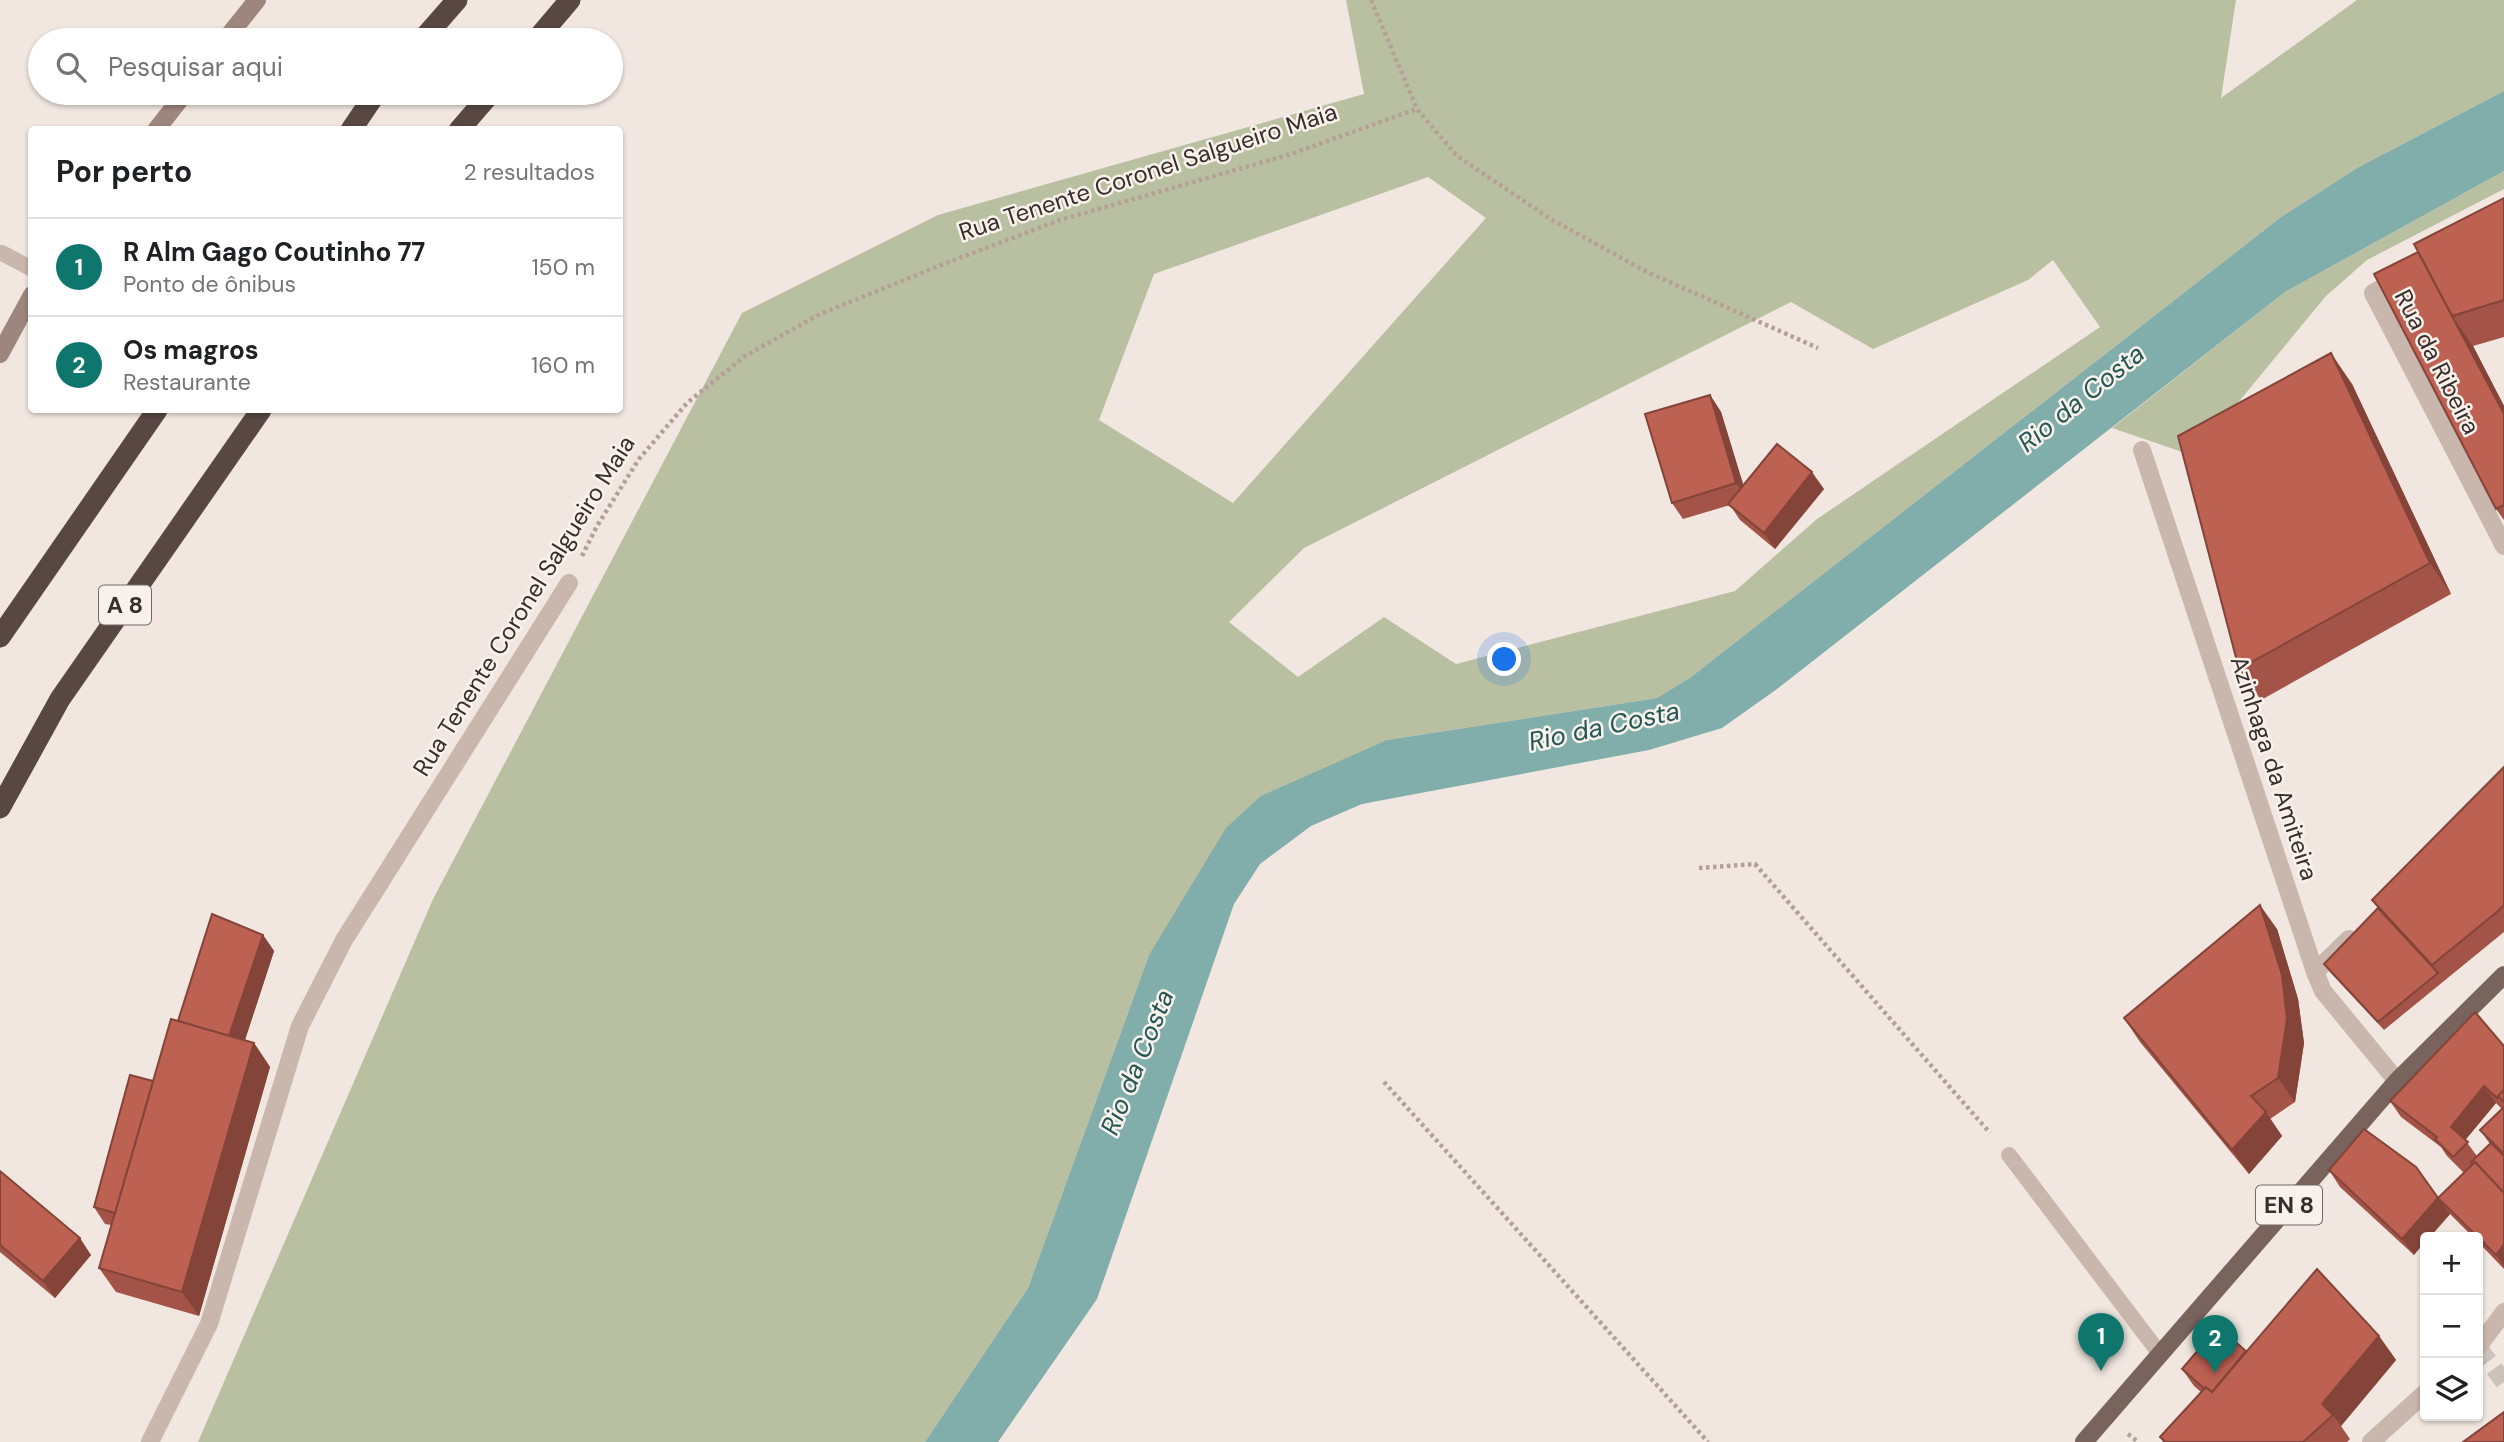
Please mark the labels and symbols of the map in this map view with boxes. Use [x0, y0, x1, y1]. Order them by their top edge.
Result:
street label: Rua Tenente Coronel Salgueiro Maia [955, 96, 1341, 247]
street label: Rua da Ribeira [2388, 284, 2487, 439]
water label: Rio da Costa [2011, 336, 2151, 460]
street label: Rua Tenente Coronel Salgueiro Maia [406, 430, 642, 782]
road number: A 8 [99, 586, 151, 624]
your location [1487, 642, 1521, 676]
street label: Azinhaga da Amiteira [2224, 652, 2325, 884]
water label: Rio da Costa [1525, 693, 1683, 759]
water label: Rio da Costa [1092, 984, 1182, 1140]
road number: EN 8 [2256, 1186, 2322, 1224]
pin: 1 [2078, 1313, 2124, 1371]
pin: 2 [2192, 1315, 2238, 1373]

